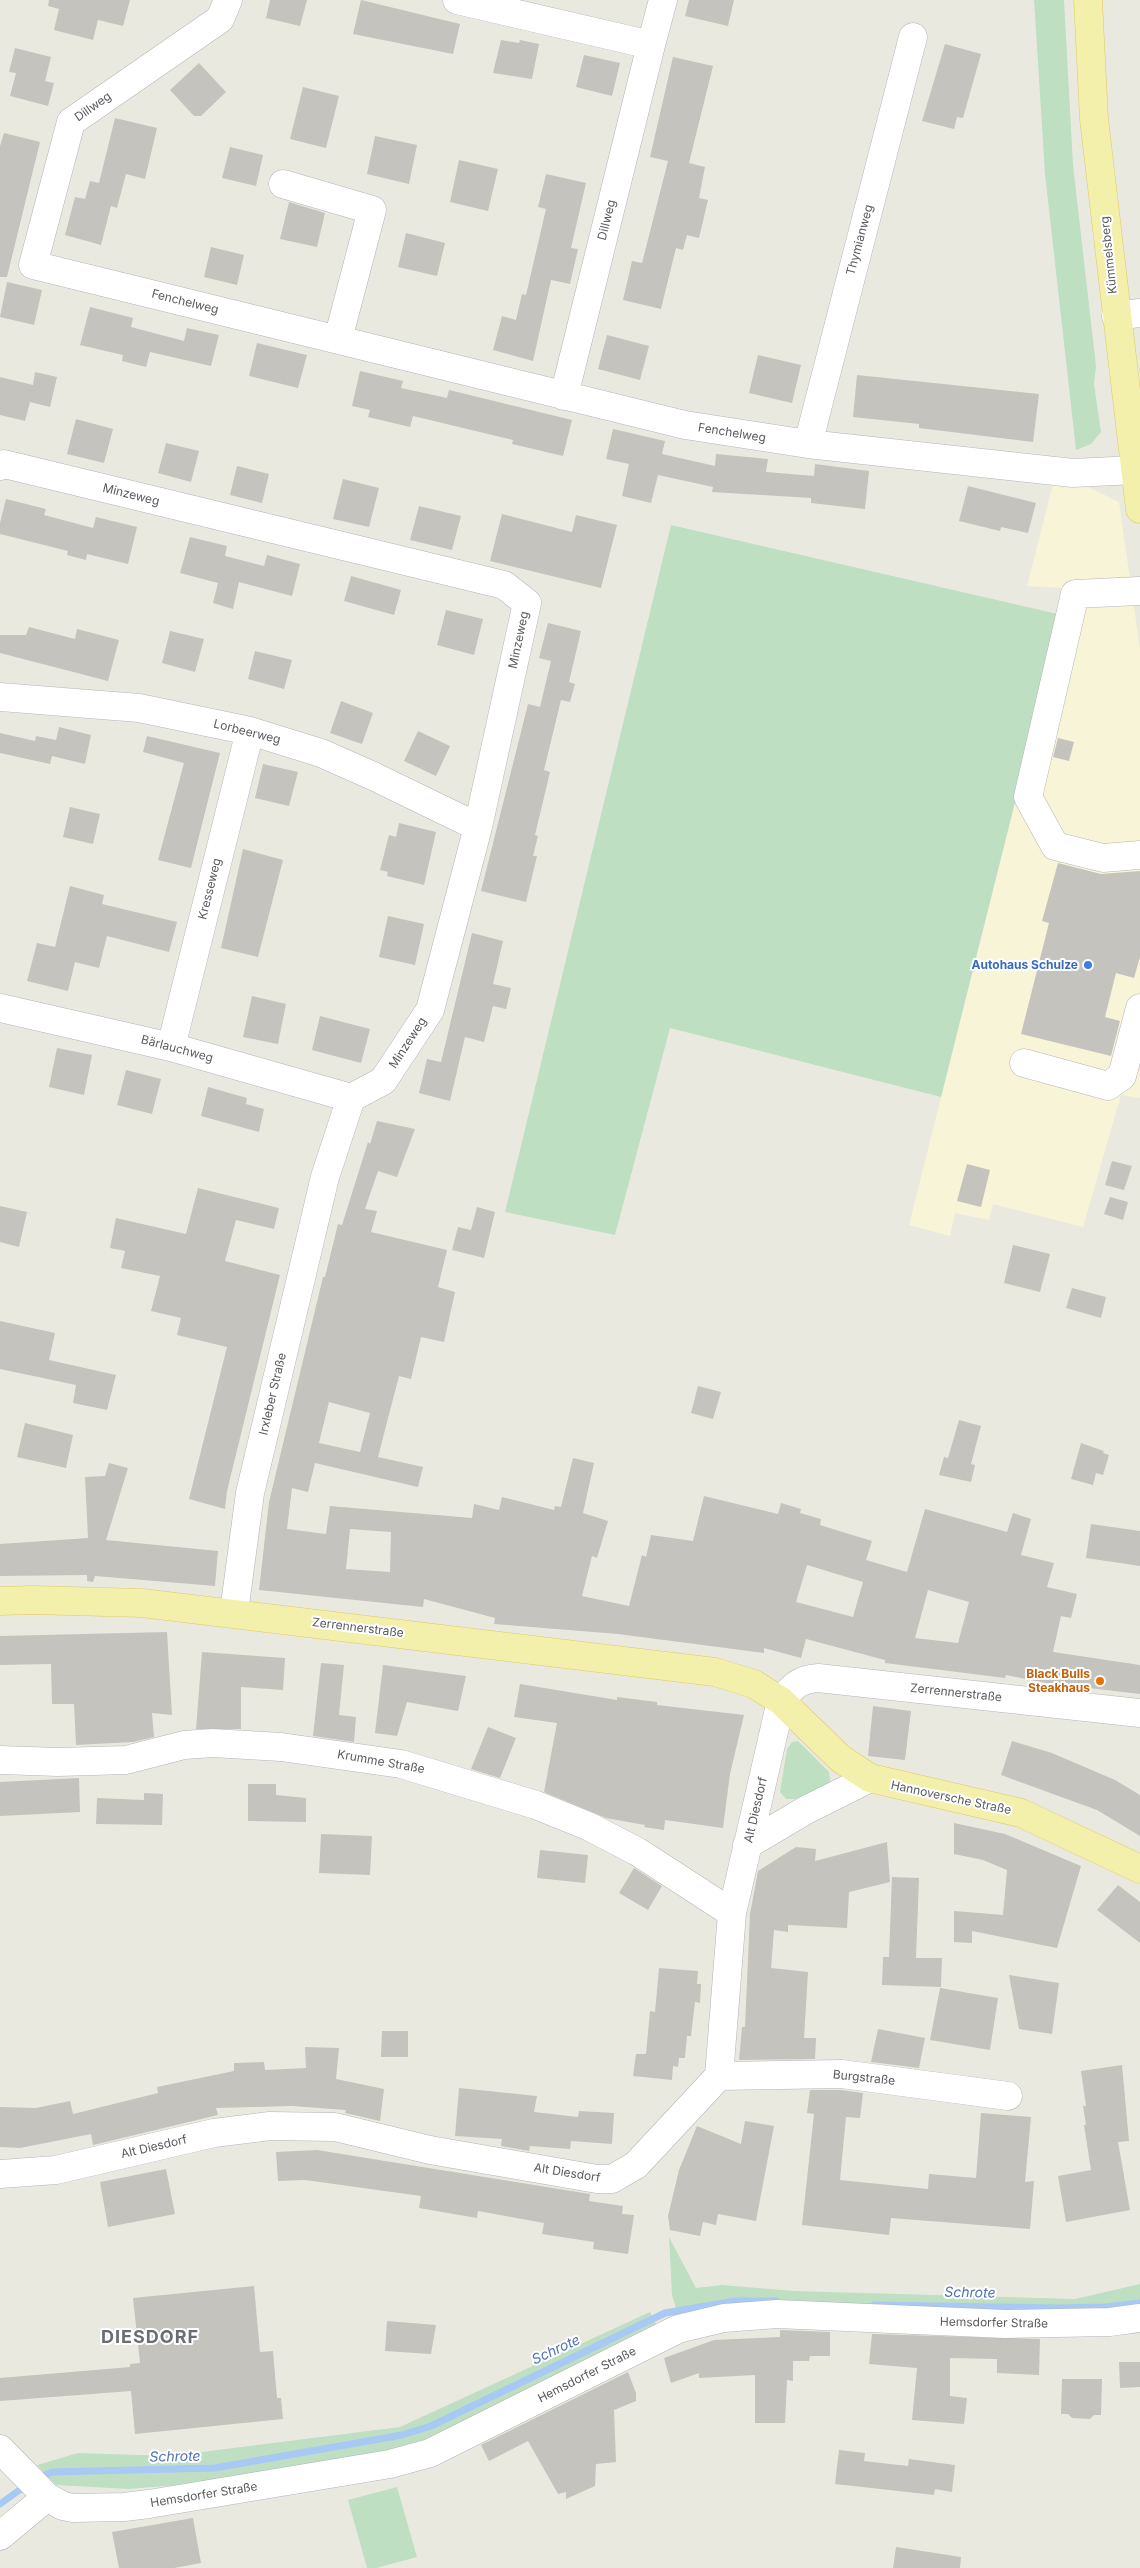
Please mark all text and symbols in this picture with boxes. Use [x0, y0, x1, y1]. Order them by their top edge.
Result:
street label: Dillweg [72, 89, 114, 125]
street label: Dillweg [595, 198, 619, 242]
street label: Thymianweg [844, 203, 876, 277]
street label: Kümmelsberg [1098, 215, 1120, 295]
street label: Fenchelweg [150, 287, 220, 317]
street label: Fenchelweg [697, 421, 767, 445]
street label: Minzeweg [101, 481, 161, 509]
street label: Minzeweg [506, 610, 532, 670]
street label: Lorbeerweg [212, 717, 282, 747]
street label: Kresseweg [195, 857, 225, 921]
place label: Autohaus Schulze [972, 958, 1078, 972]
marker: Autohaus Schulze [1082, 959, 1094, 971]
street label: Minzeweg [386, 1015, 430, 1071]
street label: Bärlauchweg [139, 1032, 215, 1066]
street label: Irxleber Straße [257, 1352, 289, 1436]
street label: Zerrennerstraße [311, 1615, 405, 1641]
place label: Black Bulls Steakhaus [1026, 1667, 1090, 1695]
marker: Black Bulls Steakhaus [1094, 1675, 1106, 1687]
street label: Zerrennerstraße [909, 1681, 1003, 1705]
street label: Krumme Straße [336, 1747, 426, 1777]
street label: Alt Diesdorf [741, 1776, 771, 1844]
street label: Hannoversche Straße [889, 1778, 1013, 1818]
street label: Burgstraße [832, 2068, 896, 2088]
street label: Alt Diesdorf [120, 2132, 188, 2162]
street label: Alt Diesdorf [533, 2161, 601, 2185]
water label: Schrote [944, 2284, 996, 2302]
street label: Hemsdorfer Straße [940, 2315, 1048, 2331]
district label: DIESDORF [100, 2327, 200, 2349]
water label: Schrote [529, 2332, 583, 2368]
street label: Hemsdorfer Straße [536, 2344, 638, 2406]
water label: Schrote [149, 2448, 201, 2466]
street label: Hemsdorfer Straße [149, 2479, 259, 2511]

